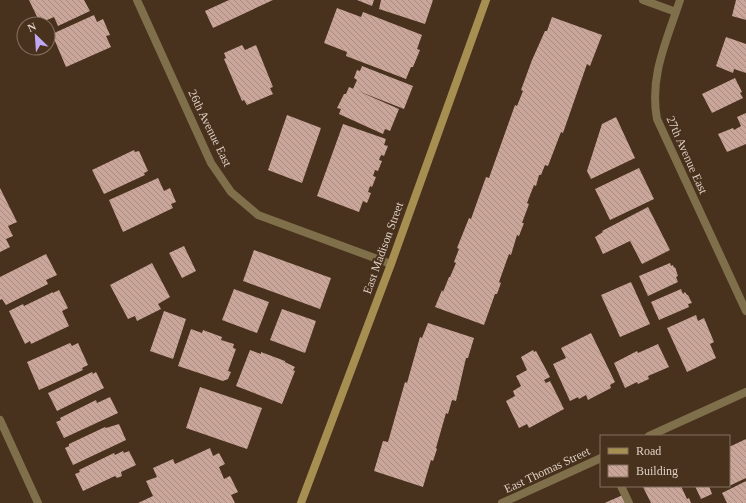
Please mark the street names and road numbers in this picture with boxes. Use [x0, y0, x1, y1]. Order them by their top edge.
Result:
street label: 26th Avenue East [185, 87, 235, 169]
street label: 27th Avenue East [664, 114, 711, 197]
street label: East Madison Street [360, 200, 406, 296]
street label: East Thomas Street [502, 444, 593, 496]

